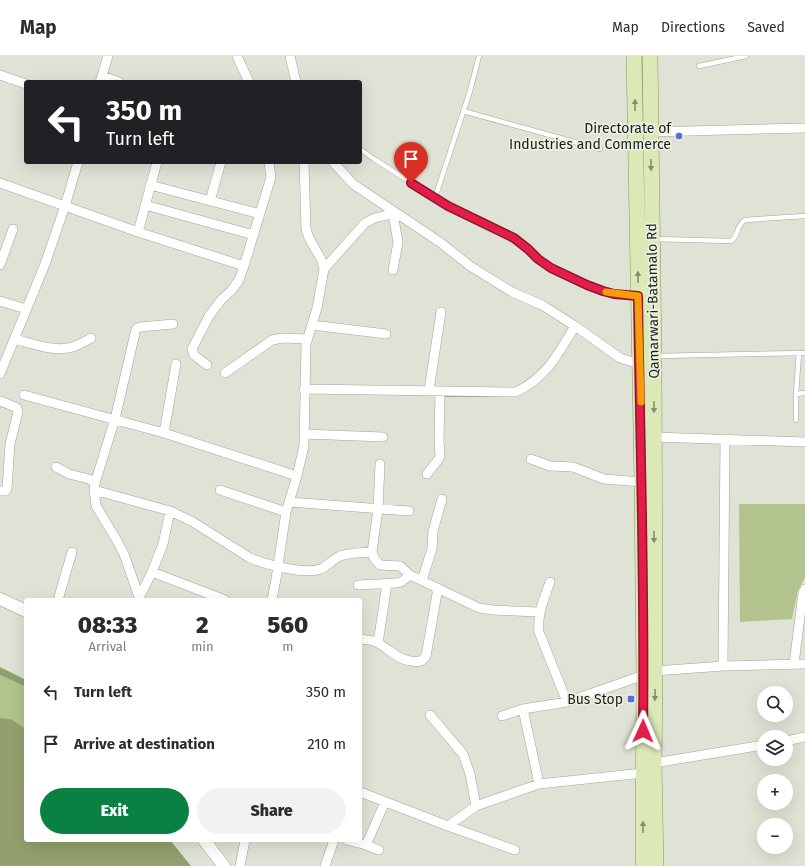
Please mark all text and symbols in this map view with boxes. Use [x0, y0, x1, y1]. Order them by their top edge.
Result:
text: Map [20, 16, 57, 39]
text: Map [612, 19, 639, 36]
text: Directions [661, 19, 725, 36]
text: Saved [747, 19, 785, 36]
text: 350 m [106, 94, 182, 127]
icon: left [40, 96, 92, 148]
one-way arrow [632, 98, 638, 111]
place label: Directorate of Industries and Commerce [509, 120, 672, 153]
text: Turn left [106, 128, 175, 150]
marker: Directorate of Industries and Commerce [674, 131, 684, 141]
pin [394, 142, 428, 183]
icon: arrive [400, 148, 422, 170]
one-way arrow [648, 159, 654, 172]
street label: Qamarwari-Batamalo Rd [643, 223, 663, 379]
one-way arrow [635, 270, 641, 283]
one-way arrow [651, 401, 657, 414]
one-way arrow [651, 531, 658, 543]
text: 08:33 [78, 611, 138, 639]
text: 2 [196, 611, 209, 639]
text: 560 [267, 611, 308, 639]
text: Arrival [89, 639, 127, 654]
text: min [191, 639, 214, 654]
text: m [282, 639, 293, 654]
icon: left [40, 681, 62, 703]
text: Turn left [74, 683, 132, 701]
text: 350 m [306, 683, 346, 701]
map controls [757, 686, 793, 854]
button: search [757, 686, 793, 722]
one-way arrow [652, 689, 658, 702]
place label: Bus Stop [567, 691, 623, 708]
marker: Bus Stop [626, 694, 636, 704]
position arrow [622, 710, 664, 752]
button: layers [757, 730, 793, 766]
icon: arrive [40, 733, 62, 755]
text: Arrive at destination [74, 735, 215, 753]
text: 210 m [307, 735, 346, 753]
button: + [757, 774, 793, 810]
button: Exit [40, 788, 189, 834]
button: Share [197, 788, 346, 834]
button: − [757, 818, 793, 854]
one-way arrow [640, 820, 646, 833]

